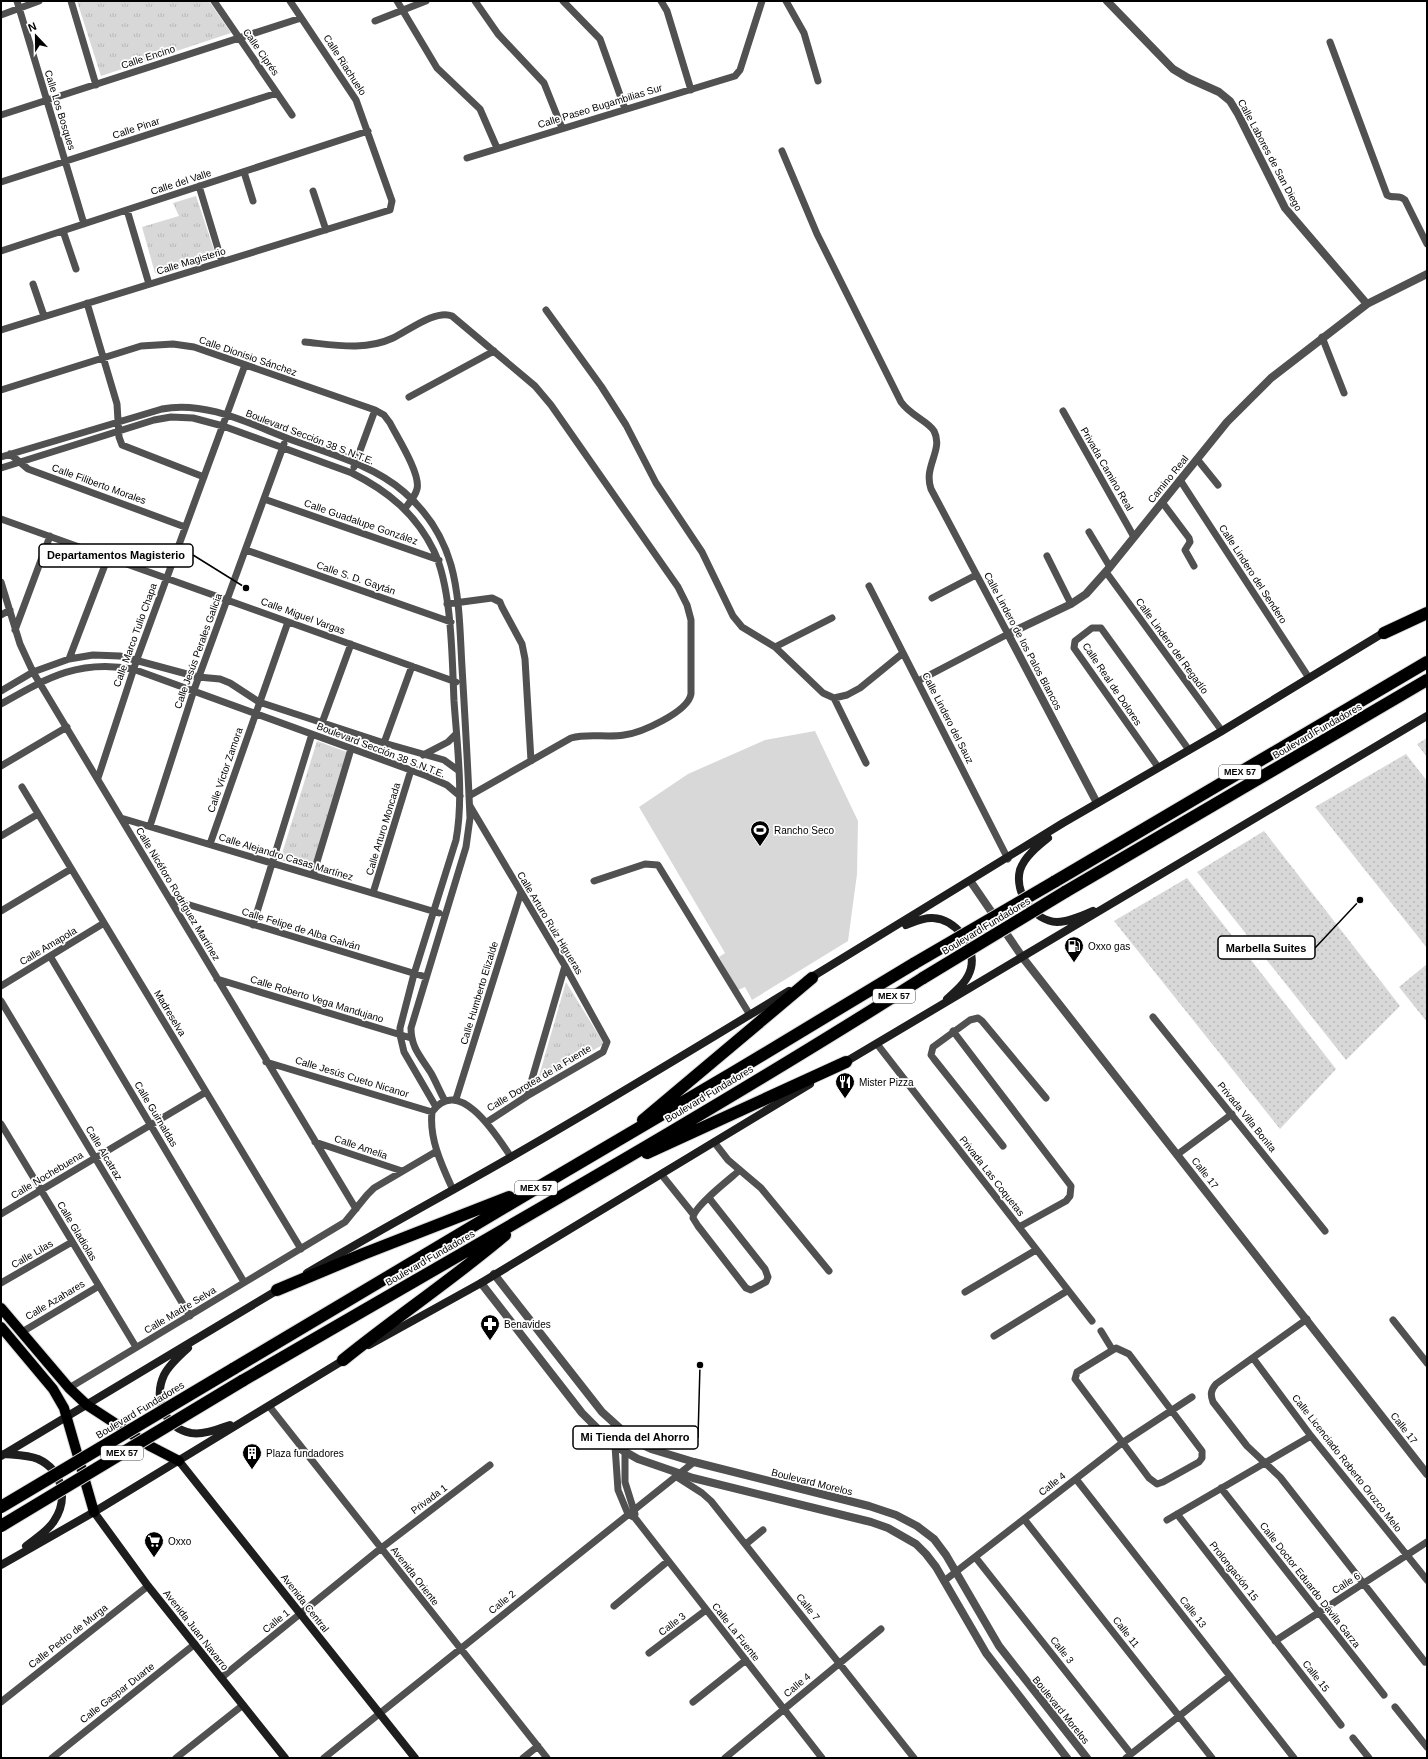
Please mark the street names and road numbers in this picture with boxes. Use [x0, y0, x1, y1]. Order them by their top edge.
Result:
street label: Calle Ciprés [241, 27, 281, 77]
street label: Calle Riachuelo [321, 33, 369, 98]
street label: Calle Encino [120, 43, 177, 71]
street label: Calle Los Bosques [43, 69, 77, 151]
street label: Calle Paseo Bugambilias Sur [536, 82, 664, 130]
street label: Calle Labores de San Diego [1236, 97, 1304, 213]
street label: Calle Pinar [111, 115, 162, 141]
street label: Calle del Valle [149, 167, 213, 197]
street label: Calle Magisterio [155, 245, 227, 277]
street label: Calle Dionisio Sánchez [198, 334, 298, 378]
street label: Boulevard Sección 38 S.N.T.E. [244, 407, 376, 467]
street label: Privada Camino Real [1079, 425, 1135, 513]
street label: Camino Real [1146, 453, 1190, 505]
street label: Calle Filiberto Morales [50, 462, 148, 506]
street label: Calle Guadalupe González [303, 497, 419, 547]
street label: Calle Lindero del Sendero [1217, 523, 1289, 626]
street label: Calle S. D. Gaytán [315, 559, 397, 597]
street label: Calle Lindero de los Palos Blancos [982, 570, 1064, 712]
street label: Calle Marco Tulio Chapa [111, 581, 159, 688]
street label: Calle Jesús Perales Galicia [172, 592, 224, 710]
street label: Calle Miguel Vargas [259, 596, 347, 636]
street label: Calle Lindero del Regadío [1134, 596, 1211, 696]
street label: Calle Real de Dolores [1080, 641, 1144, 727]
street label: Calle Lindero del Sauz [920, 671, 976, 765]
street label: Boulevard Fundadores [1270, 701, 1364, 761]
street label: Boulevard Sección 38 S.N.T.E. [315, 720, 447, 780]
street label: Calle Víctor Zamora [205, 726, 245, 814]
road number: MEX 57 [1219, 765, 1261, 779]
street label: Calle Arturo Moncada [364, 781, 402, 877]
street label: Calle Nicéforo Rodríguez Martínez [134, 825, 222, 963]
street label: Calle Alejandro Casas Martínez [217, 831, 355, 883]
street label: Calle Arturo Ruiz Higueras [515, 870, 585, 976]
street label: Boulevard Fundadores [940, 895, 1032, 957]
street label: Calle Felipe de Alba Galván [240, 906, 362, 952]
street label: Calle Amapola [18, 924, 79, 967]
street label: Calle Humberto Elizalde [458, 940, 500, 1046]
street label: Calle Roberto Vega Mandujano [249, 973, 385, 1025]
street label: Madreselva [152, 988, 188, 1038]
road number: MEX 57 [873, 989, 915, 1003]
street label: Calle Dorotea de la Fuente [485, 1042, 593, 1113]
street label: Calle Jesús Cueto Nicanor [294, 1054, 411, 1100]
street label: Boulevard Fundadores [663, 1063, 755, 1125]
street label: Calle Guirnaldas [132, 1079, 180, 1149]
street label: Privada Villa Bonita [1215, 1080, 1279, 1154]
street label: Calle Alcatraz [84, 1124, 124, 1182]
street label: Calle Amelia [333, 1133, 389, 1161]
street label: Privada Las Coquetas [957, 1134, 1027, 1218]
street label: Calle Nochebuena [9, 1149, 85, 1201]
street label: Calle 17 [1189, 1155, 1221, 1191]
road number: MEX 57 [515, 1181, 557, 1195]
street label: Calle Gladiolas [55, 1199, 99, 1263]
street label: Boulevard Fundadores [383, 1228, 477, 1288]
street label: Calle Lilas [9, 1238, 55, 1270]
street label: Calle Azahares [23, 1278, 87, 1322]
street label: Calle Madre Selva [142, 1284, 218, 1336]
street label: Boulevard Fundadores [94, 1379, 186, 1441]
street label: Calle Licenciado Roberto Orozco Melo [1290, 1392, 1404, 1534]
street label: Calle 17 [1388, 1410, 1420, 1446]
road number: MEX 57 [101, 1446, 143, 1460]
street label: Boulevard Morelos [770, 1467, 854, 1497]
street label: Calle 4 [1036, 1470, 1068, 1498]
street label: Privada 1 [409, 1482, 450, 1516]
street label: Calle Doctor Eduardo Dávila Garza [1258, 1520, 1363, 1650]
street label: Prolongación 15 [1207, 1539, 1261, 1603]
street label: Avenida Oriente [389, 1544, 442, 1608]
street label: Calle 6 [1330, 1570, 1362, 1596]
street label: Avenida Central [279, 1572, 331, 1634]
street label: Avenida Juan Navarro [161, 1588, 231, 1673]
street label: Calle 2 [486, 1588, 518, 1616]
street label: Calle 7 [794, 1591, 822, 1623]
street label: Calle 13 [1177, 1594, 1209, 1630]
street label: Calle Pedro de Murga [26, 1601, 110, 1670]
street label: Calle La Fuente [710, 1601, 762, 1664]
street label: Calle 1 [260, 1607, 292, 1635]
street label: Calle 3 [656, 1610, 688, 1638]
street label: Calle 11 [1111, 1614, 1142, 1650]
street label: Calle 3 [1048, 1634, 1076, 1666]
street label: Calle 15 [1300, 1658, 1332, 1694]
street label: Calle Gaspar Duarte [78, 1660, 157, 1725]
street label: Calle 4 [782, 1671, 813, 1699]
street label: Boulevard Morelos [1030, 1674, 1092, 1746]

